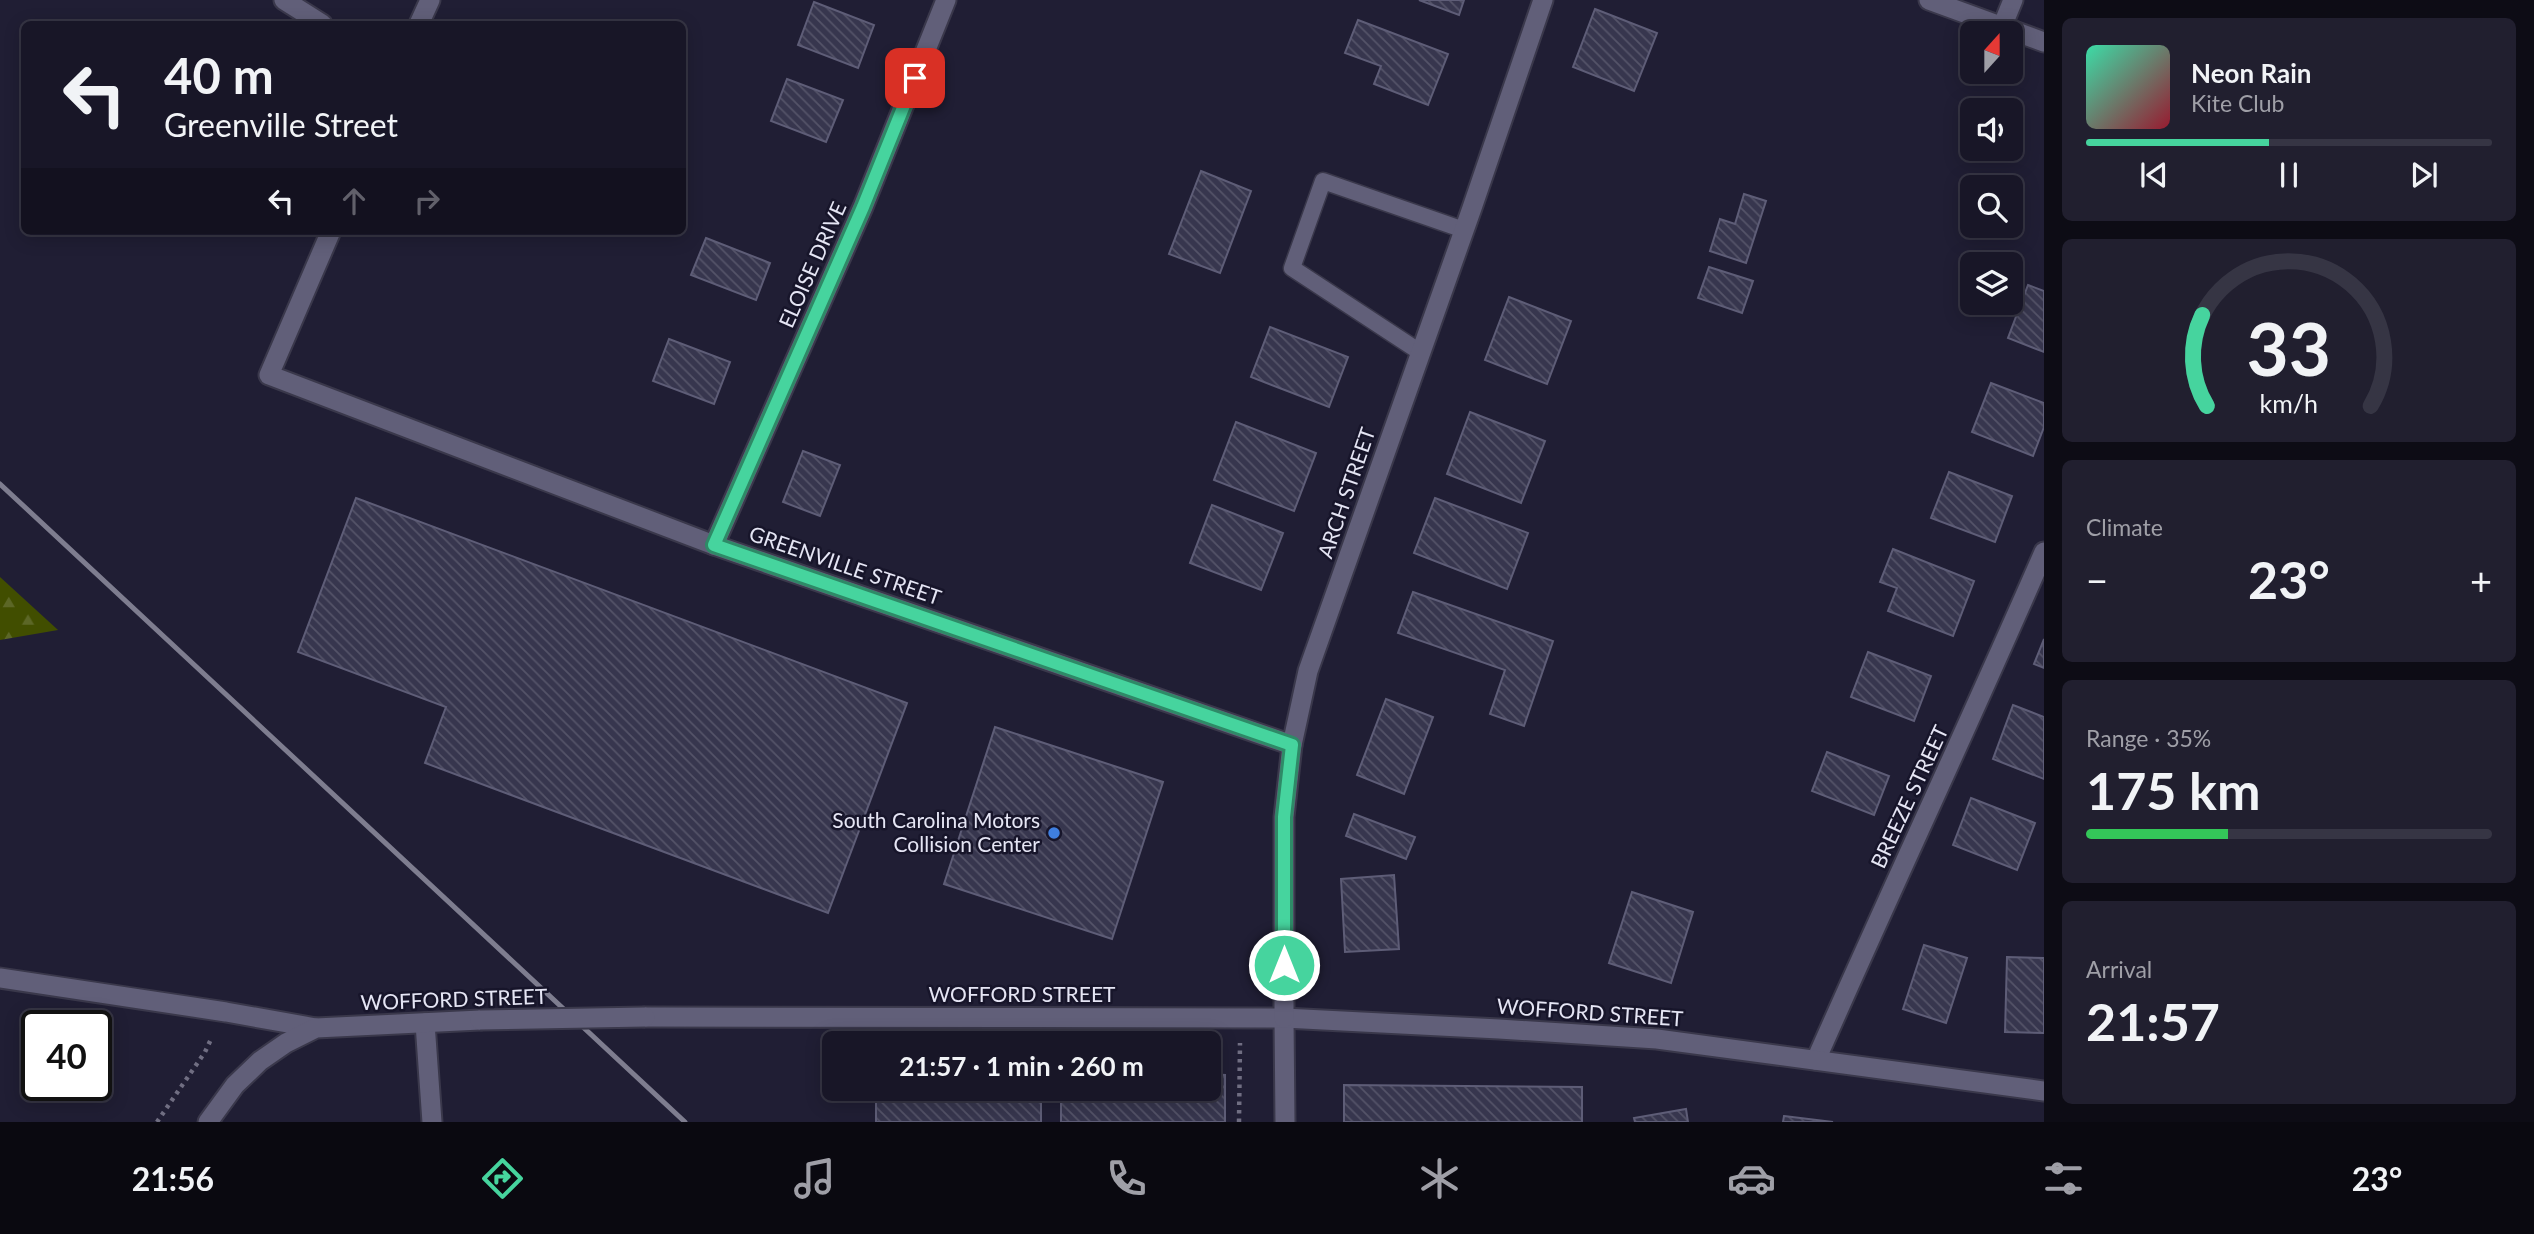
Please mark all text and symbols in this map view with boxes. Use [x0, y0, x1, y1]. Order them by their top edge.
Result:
north arrow [1960, 21, 2023, 84]
map controls [1960, 21, 2023, 315]
text: 40 m [164, 46, 274, 104]
pin [885, 48, 945, 108]
icon: left [49, 49, 140, 140]
text: Neon Rain [2191, 57, 2311, 89]
icon: arrive [896, 59, 934, 97]
text: Kite Club [2191, 89, 2284, 117]
button: sound [1960, 98, 2023, 161]
text: Greenville Street [164, 105, 398, 144]
icon: previous [2135, 156, 2173, 194]
icon: pause [2270, 156, 2308, 194]
icon: next [2405, 156, 2443, 194]
button: search [1960, 175, 2023, 238]
icon: left [262, 182, 300, 220]
icon: ahead [335, 182, 373, 220]
icon: right [408, 182, 446, 220]
street label: ELOISE DRIVE [773, 198, 851, 331]
button: layers [1960, 252, 2023, 315]
text: 33 [2247, 305, 2331, 393]
text: km/h [2260, 388, 2318, 418]
street label: ARCH STREET [1312, 423, 1380, 561]
text: Climate [2086, 513, 2163, 541]
street label: GREENVILLE STREET [746, 520, 945, 609]
text: 23° [2248, 548, 2330, 610]
text: − [2086, 557, 2108, 603]
text: + [2470, 557, 2492, 603]
street label: BREEZE STREET [1865, 720, 1953, 872]
text: Range · 35% [2086, 724, 2211, 752]
text: 175 km [2086, 759, 2260, 821]
place label: South Carolina Motors Collision Center [832, 807, 1040, 856]
marker: South Carolina Motors Collision Center [1046, 825, 1062, 841]
position arrow [1247, 928, 1321, 1002]
text: Arrival [2086, 955, 2152, 983]
street label: WOFFORD STREET [929, 981, 1116, 1006]
street label: WOFFORD STREET [360, 983, 548, 1014]
text: 21:57 [2086, 990, 2220, 1052]
street label: WOFFORD STREET [1496, 993, 1685, 1031]
speed limit sign: 40 [21, 1010, 112, 1101]
text: 21:57 · 1 min · 260 m [899, 1050, 1144, 1082]
icon: directions [478, 1154, 527, 1203]
icon: music [790, 1154, 839, 1203]
icon: phone [1102, 1154, 1151, 1203]
icon: climate [1415, 1154, 1464, 1203]
icon: car [1727, 1154, 1776, 1203]
icon: filters [2039, 1154, 2088, 1203]
text: 21:56 [132, 1159, 214, 1198]
text: 23° [2352, 1159, 2402, 1198]

